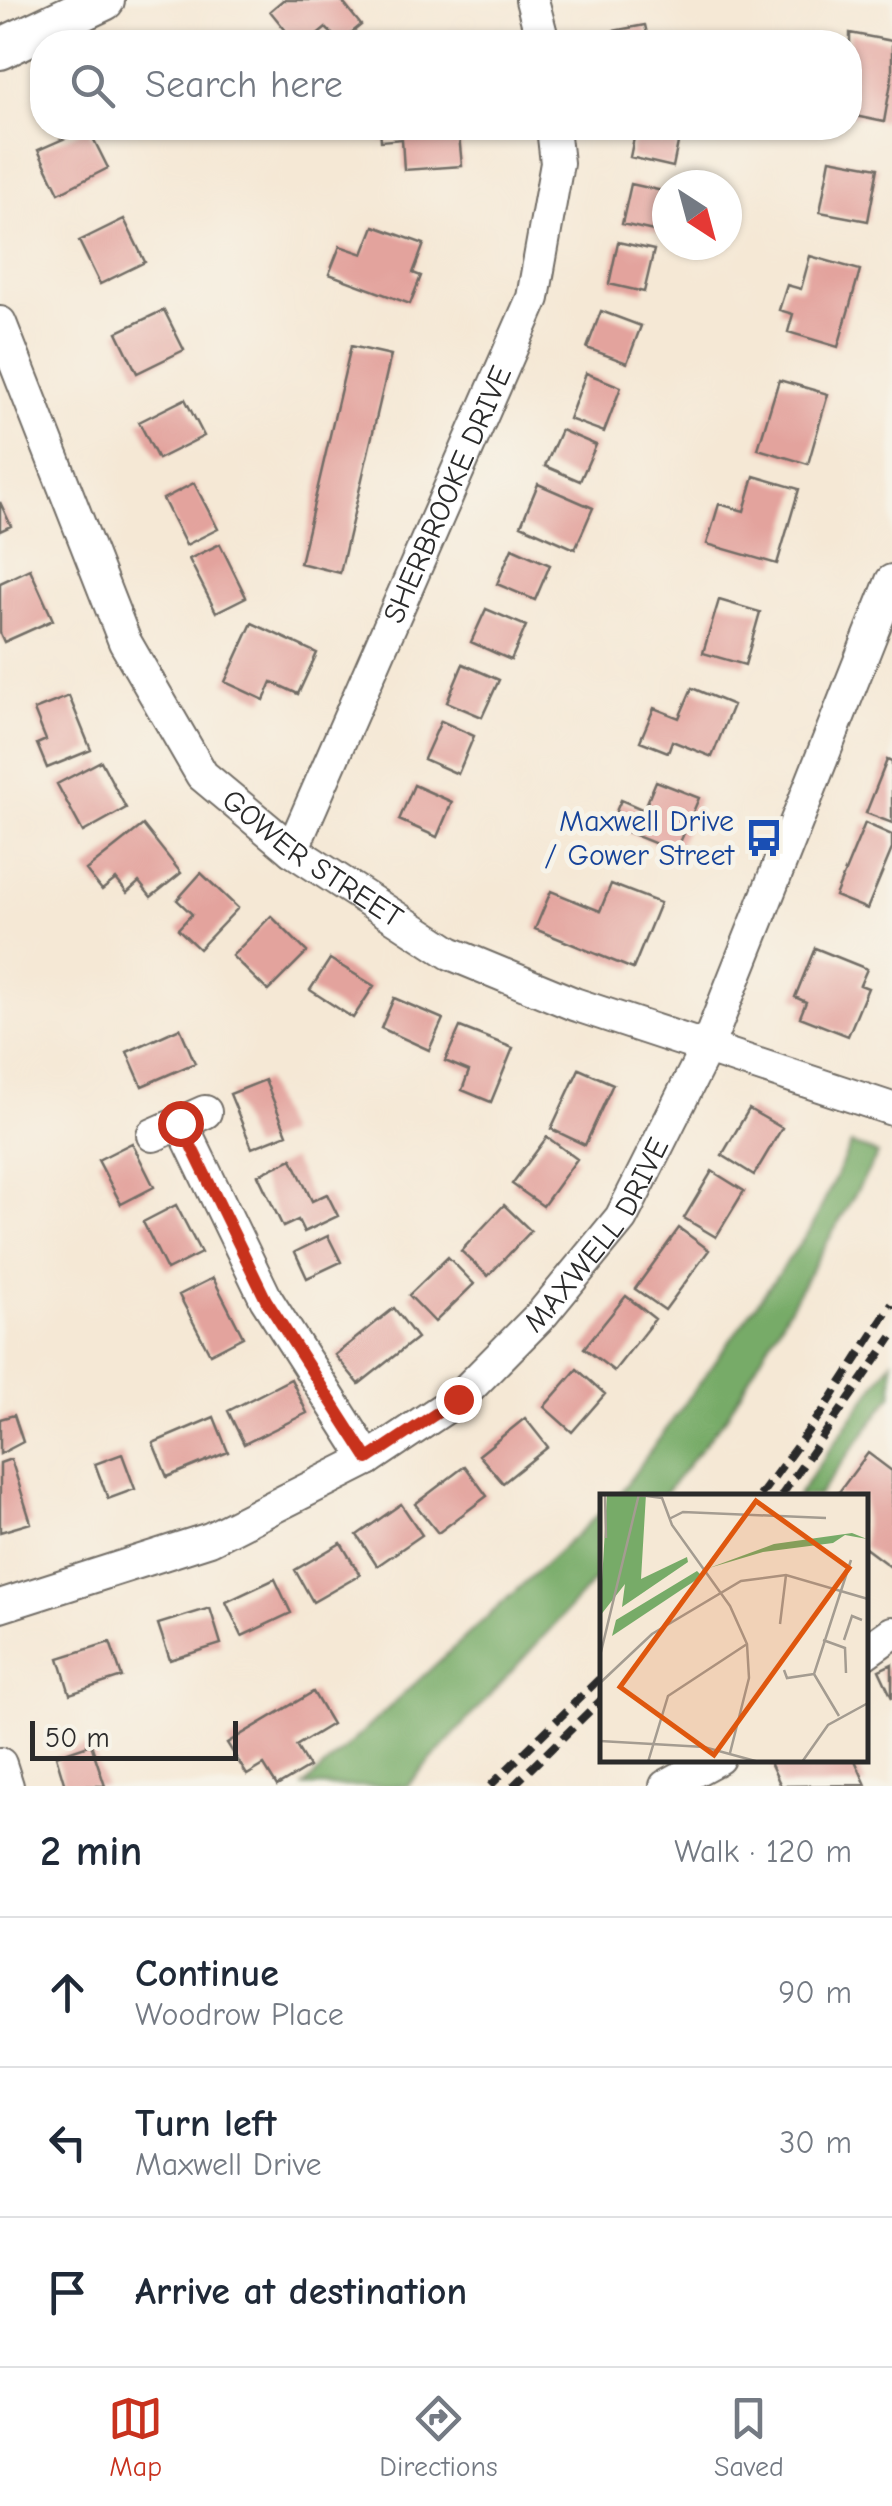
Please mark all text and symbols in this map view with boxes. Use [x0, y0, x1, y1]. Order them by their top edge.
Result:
search box [30, 30, 862, 140]
icon: search [65, 58, 120, 113]
text: Search here [145, 63, 343, 107]
north arrow [652, 170, 742, 260]
street label: SHERBROOKE DRIVE [376, 360, 519, 628]
street label: GOWER STREET [215, 782, 410, 935]
place label: Maxwell Drive / Gower Street [544, 804, 735, 873]
bus stop icon: Maxwell Drive / Gower Street [743, 817, 785, 859]
route start [158, 1101, 204, 1147]
street label: MAXWELL DRIVE [517, 1132, 676, 1339]
route end [436, 1377, 482, 1423]
inset map [600, 1494, 867, 1761]
scale bar [30, 1716, 238, 1760]
text: 50 m [45, 1722, 110, 1754]
text: 2 min [40, 1827, 142, 1876]
text: Walk · 120 m [674, 1833, 852, 1870]
text: Continue [135, 1952, 279, 1996]
icon: ahead [40, 1965, 95, 2020]
text: 90 m [778, 1974, 852, 2011]
text: Woodrow Place [135, 1996, 344, 2033]
text: Turn left [135, 2102, 276, 2146]
icon: left [40, 2115, 95, 2170]
text: 30 m [779, 2124, 852, 2161]
text: Maxwell Drive [135, 2146, 322, 2183]
icon: arrive [40, 2265, 95, 2320]
text: Arrive at destination [135, 2270, 467, 2314]
tab: Map [108, 2391, 163, 2483]
tab: Directions [379, 2391, 498, 2483]
tab: Saved [714, 2391, 784, 2483]

